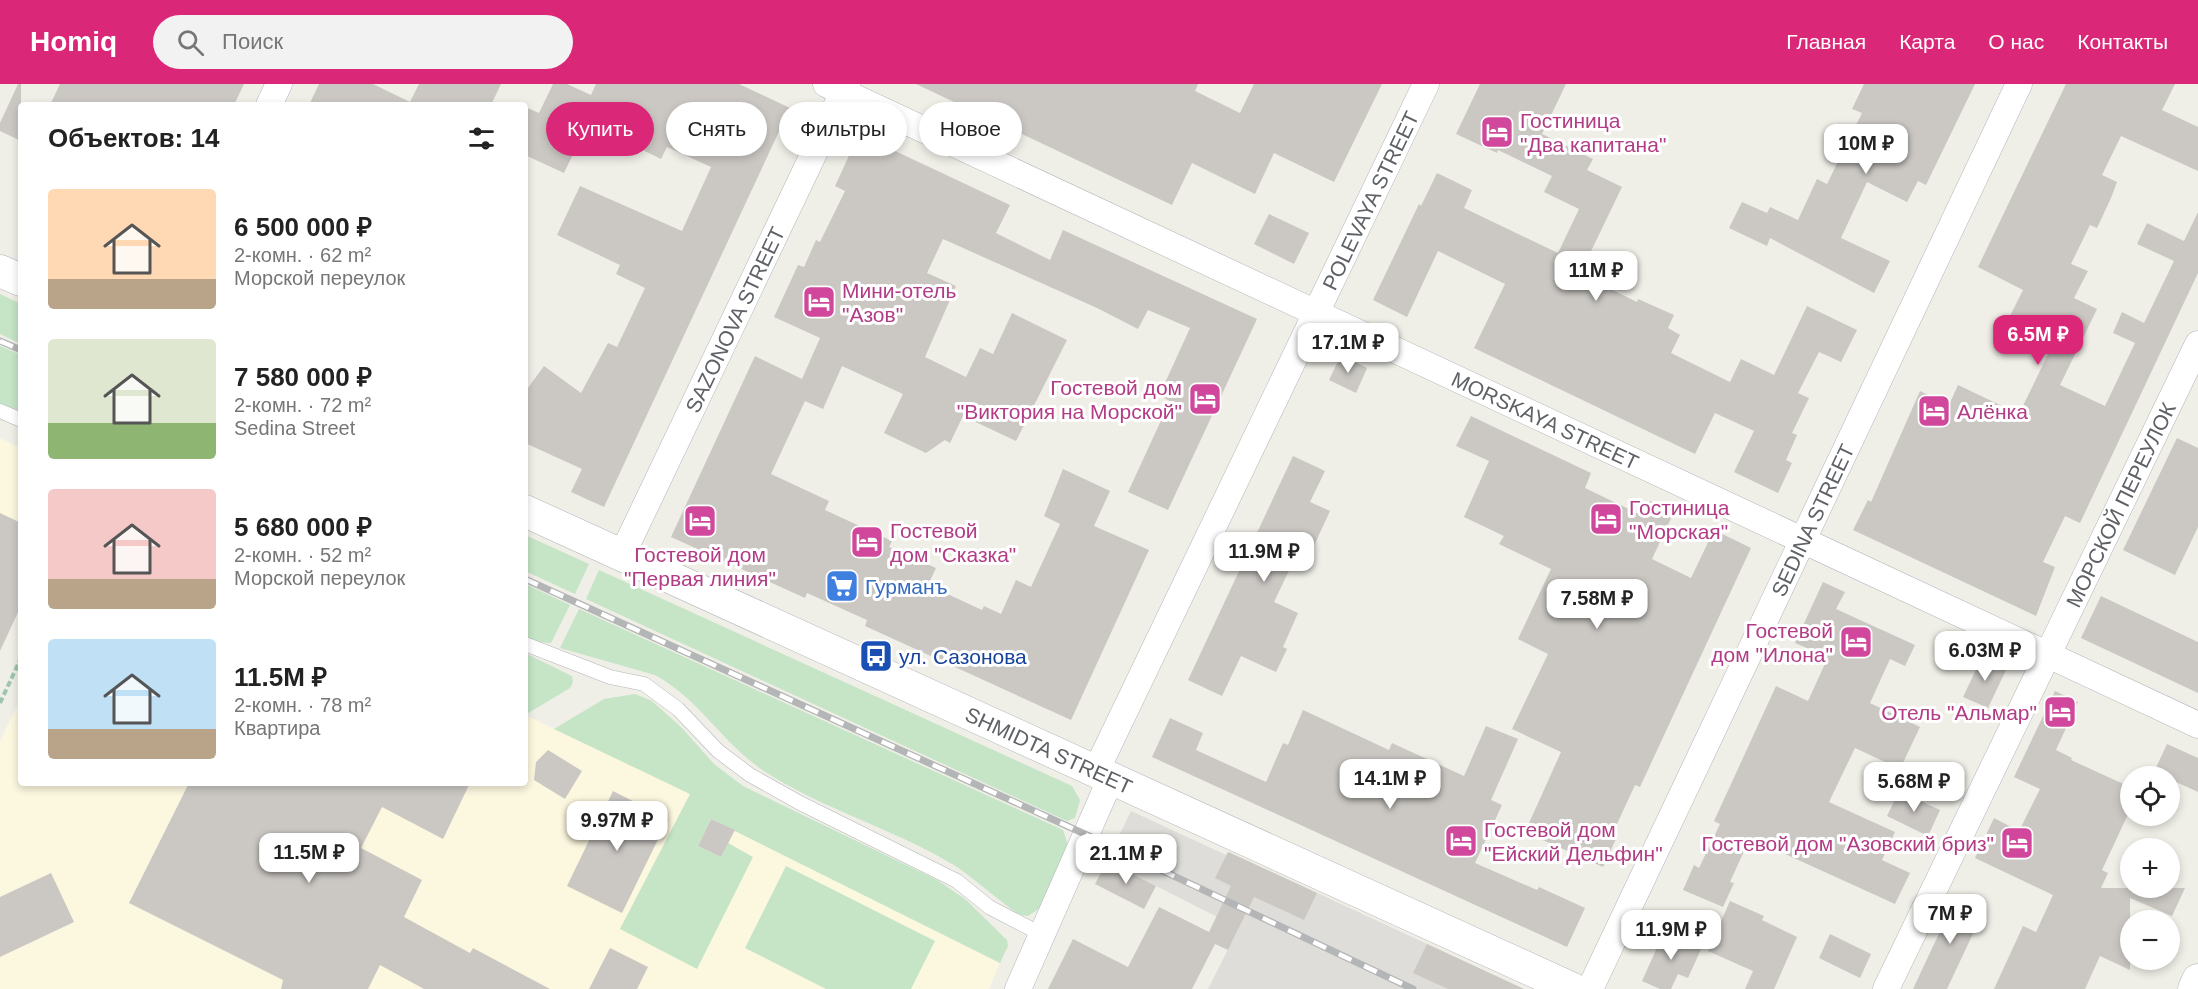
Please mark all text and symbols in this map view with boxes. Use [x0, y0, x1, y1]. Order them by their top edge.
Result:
search box [153, 15, 573, 69]
text: Homiq [30, 26, 117, 57]
icon: search [174, 26, 207, 59]
text: Поиск [222, 29, 283, 54]
text: Главная [1786, 30, 1866, 53]
text: Карта [1899, 30, 1955, 53]
text: О нас [1988, 30, 2044, 53]
text: Контакты [2077, 30, 2168, 53]
chip: Купить [546, 102, 654, 156]
chip: Снять [666, 102, 767, 156]
chip: Фильтры [779, 102, 907, 156]
chip: Новое [919, 102, 1022, 156]
street label: POLEVAYA STREET [1317, 107, 1423, 293]
place label: Гостиница "Два капитана" [1520, 109, 1666, 156]
hotel icon: Гостиница "Два капитана" [1479, 114, 1515, 150]
icon: filters [465, 122, 498, 155]
text: Объектов: 14 [48, 123, 219, 153]
pin: 10M ₽ [1824, 124, 1908, 175]
text: 10M ₽ [1838, 132, 1894, 154]
text: 6 500 000 ₽ [234, 212, 372, 242]
icon: home [96, 213, 168, 285]
street label: SAZONOVA STREET [680, 223, 789, 416]
text: 2-комн. · 62 m² [234, 244, 371, 266]
pin: 11M ₽ [1554, 251, 1638, 302]
text: 11M ₽ [1569, 259, 1624, 281]
text: Морской переулок [234, 267, 405, 289]
place label: Мини-отель "Азов" [842, 279, 956, 326]
hotel icon: Мини-отель "Азов" [801, 284, 837, 320]
pin: 6.5M ₽ [1989, 315, 2087, 366]
pin: 17.1M ₽ [1293, 323, 1403, 374]
text: 6.5M ₽ [2007, 323, 2069, 345]
text: 17.1M ₽ [1312, 331, 1384, 353]
text: 7 580 000 ₽ [234, 362, 372, 392]
icon: home [96, 363, 168, 435]
street label: MORSKAYA STREET [1448, 367, 1643, 474]
place label: Гостевой дом "Виктория на Морской" [957, 376, 1182, 423]
hotel icon: Гостевой дом "Виктория на Морской" [1187, 381, 1223, 417]
hotel icon: Алёнка [1916, 393, 1952, 429]
text: 2-комн. · 72 m² [234, 394, 371, 416]
street label: МОРСКОЙ ПЕРЕУЛОК [2061, 398, 2180, 611]
place label: Алёнка [1957, 400, 2028, 423]
text: Sedina Street [234, 417, 355, 439]
street label: SEDINA STREET [1766, 440, 1858, 600]
place label: Гостиница "Морская" [1629, 496, 1730, 543]
hotel icon: Гостиница "Морская" [1588, 501, 1624, 537]
hotel icon: Гостевой дом "Первая линия" [682, 503, 718, 539]
text: 5 680 000 ₽ [234, 512, 372, 542]
icon: home [96, 513, 168, 585]
place label: Гостевой дом "Сказка" [890, 519, 1016, 566]
hotel icon: Гостевой дом "Сказка" [849, 524, 885, 560]
pin: 11.9M ₽ [1209, 532, 1319, 583]
text: 11.9M ₽ [1228, 540, 1300, 562]
place label: Гостевой дом "Первая линия" [624, 543, 776, 590]
text: 2-комн. · 52 m² [234, 544, 371, 566]
text: Морской переулок [234, 567, 405, 589]
supermarket icon: Гурманъ [824, 568, 860, 604]
place label: Гурманъ [865, 575, 948, 598]
pin: 7.58M ₽ [1542, 579, 1652, 630]
text: 7.58M ₽ [1561, 587, 1633, 609]
place label: Гостевой дом "Илона" [1711, 619, 1833, 666]
hotel icon: Гостевой дом "Илона" [1838, 624, 1874, 660]
pin: 6.03M ₽ [1930, 631, 2040, 682]
bus stop icon: ул. Сазонова [858, 638, 894, 674]
text: 6.03M ₽ [1949, 639, 2021, 661]
place label: ул. Сазонова [899, 645, 1027, 668]
text: 11.5M ₽ [234, 662, 327, 692]
icon: home [96, 663, 168, 735]
text: 2-комн. · 78 m² [234, 694, 371, 716]
hotel icon: Отель "Альмар" [2042, 694, 2078, 730]
place label: Отель "Альмар" [1881, 701, 2037, 724]
street label: SHMIDTA STREET [962, 702, 1136, 798]
text: Квартира [234, 717, 320, 739]
pin: 14.1M ₽ [1335, 759, 1445, 810]
pin: 5.68M ₽ [1859, 762, 1969, 813]
map controls [2120, 766, 2180, 970]
button: locate [2120, 766, 2180, 826]
text: 14.1M ₽ [1354, 767, 1426, 789]
text: 5.68M ₽ [1878, 770, 1950, 792]
pin: 9.97M ₽ [562, 801, 672, 852]
text: 9.97M ₽ [581, 809, 653, 831]
place label: Гостевой дом "Ейский Дельфин" [1484, 818, 1663, 865]
hotel icon: Гостевой дом "Ейский Дельфин" [1443, 823, 1479, 859]
hotel icon: Гостевой дом "Азовский бриз" [1999, 825, 2035, 861]
place label: Гостевой дом "Азовский бриз" [1701, 832, 1994, 855]
pin: 11.5M ₽ [254, 833, 364, 884]
pin: 21.1M ₽ [1071, 834, 1181, 885]
button: + [2120, 838, 2180, 898]
text: 11.5M ₽ [273, 841, 345, 863]
text: 21.1M ₽ [1090, 842, 1162, 864]
pin: 7M ₽ [1914, 894, 1986, 945]
text: 7M ₽ [1928, 902, 1972, 924]
pin: 11.9M ₽ [1616, 910, 1726, 961]
button: − [2120, 910, 2180, 970]
text: 11.9M ₽ [1635, 918, 1707, 940]

